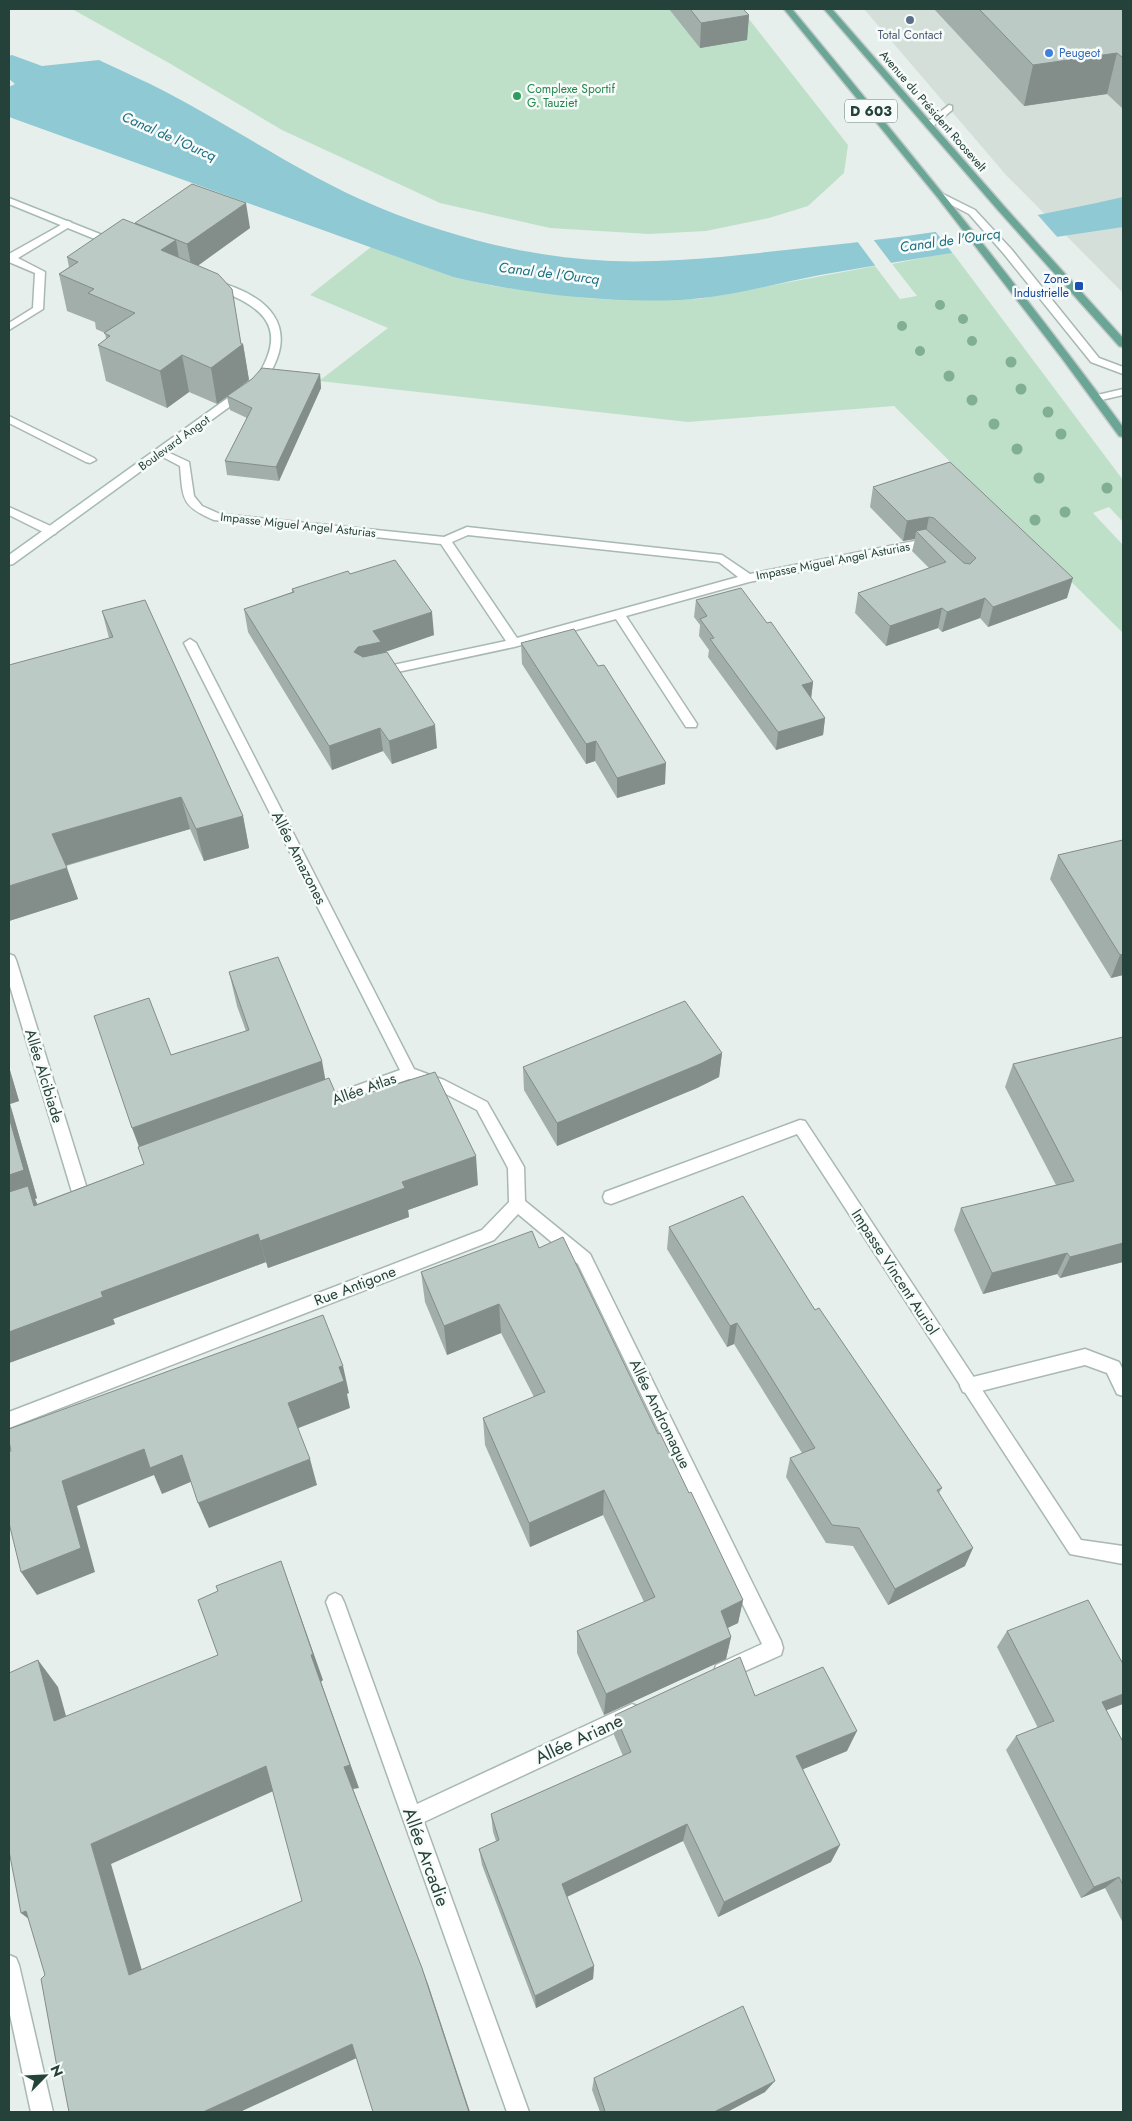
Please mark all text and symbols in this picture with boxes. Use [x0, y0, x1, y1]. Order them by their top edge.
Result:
marker: Total Contact [904, 14, 916, 26]
place label: Total Contact [878, 26, 942, 44]
place label: Peugeot [1059, 44, 1100, 62]
street label: Avenue du Président Roosevelt [875, 46, 991, 176]
marker: Peugeot [1043, 47, 1055, 59]
place label: Complexe Sportif G. Tauziet [527, 80, 615, 112]
marker: Complexe Sportif G. Tauziet [511, 90, 523, 102]
road number: D 603 [845, 100, 897, 122]
water label: Canal de l'Ourcq [119, 106, 220, 166]
water label: Canal de l'Ourcq [898, 223, 1002, 257]
water label: Canal de l'Ourcq [497, 257, 601, 289]
place label: Zone Industrielle [1014, 270, 1069, 302]
marker: Zone Industrielle [1073, 280, 1085, 292]
street label: Boulevard Angot [135, 411, 214, 475]
street label: Impasse Miguel Angel Asturias [219, 508, 377, 542]
street label: Impasse Miguel Angel Asturias [755, 537, 912, 585]
street label: Allée Amazones [266, 808, 332, 908]
street label: Allée Alcibiade [19, 1026, 69, 1126]
street label: Allée Atlas [329, 1067, 399, 1111]
street label: Impasse Vincent Auriol [846, 1205, 944, 1339]
street label: Rue Antigone [311, 1260, 399, 1312]
street label: Allée Andromaque [624, 1356, 696, 1473]
street label: Allée Ariane [531, 1707, 627, 1771]
street label: Allée Arcadie [396, 1804, 456, 1910]
north arrow [20, 2051, 70, 2101]
text: N [45, 2062, 68, 2080]

